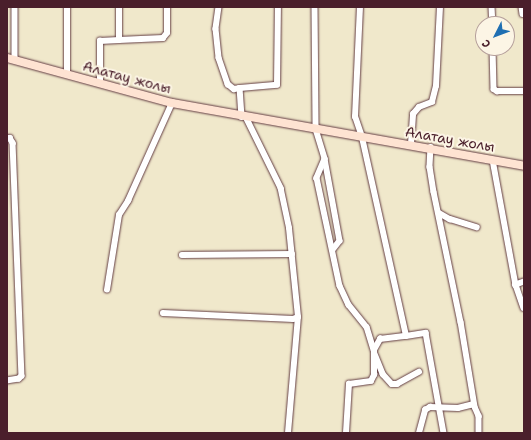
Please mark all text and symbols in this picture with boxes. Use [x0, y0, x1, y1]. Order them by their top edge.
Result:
north arrow [475, 16, 515, 56]
text: С [479, 36, 494, 51]
street label: Алатау жолы [81, 57, 173, 97]
street label: Алатау жолы [404, 123, 496, 155]

